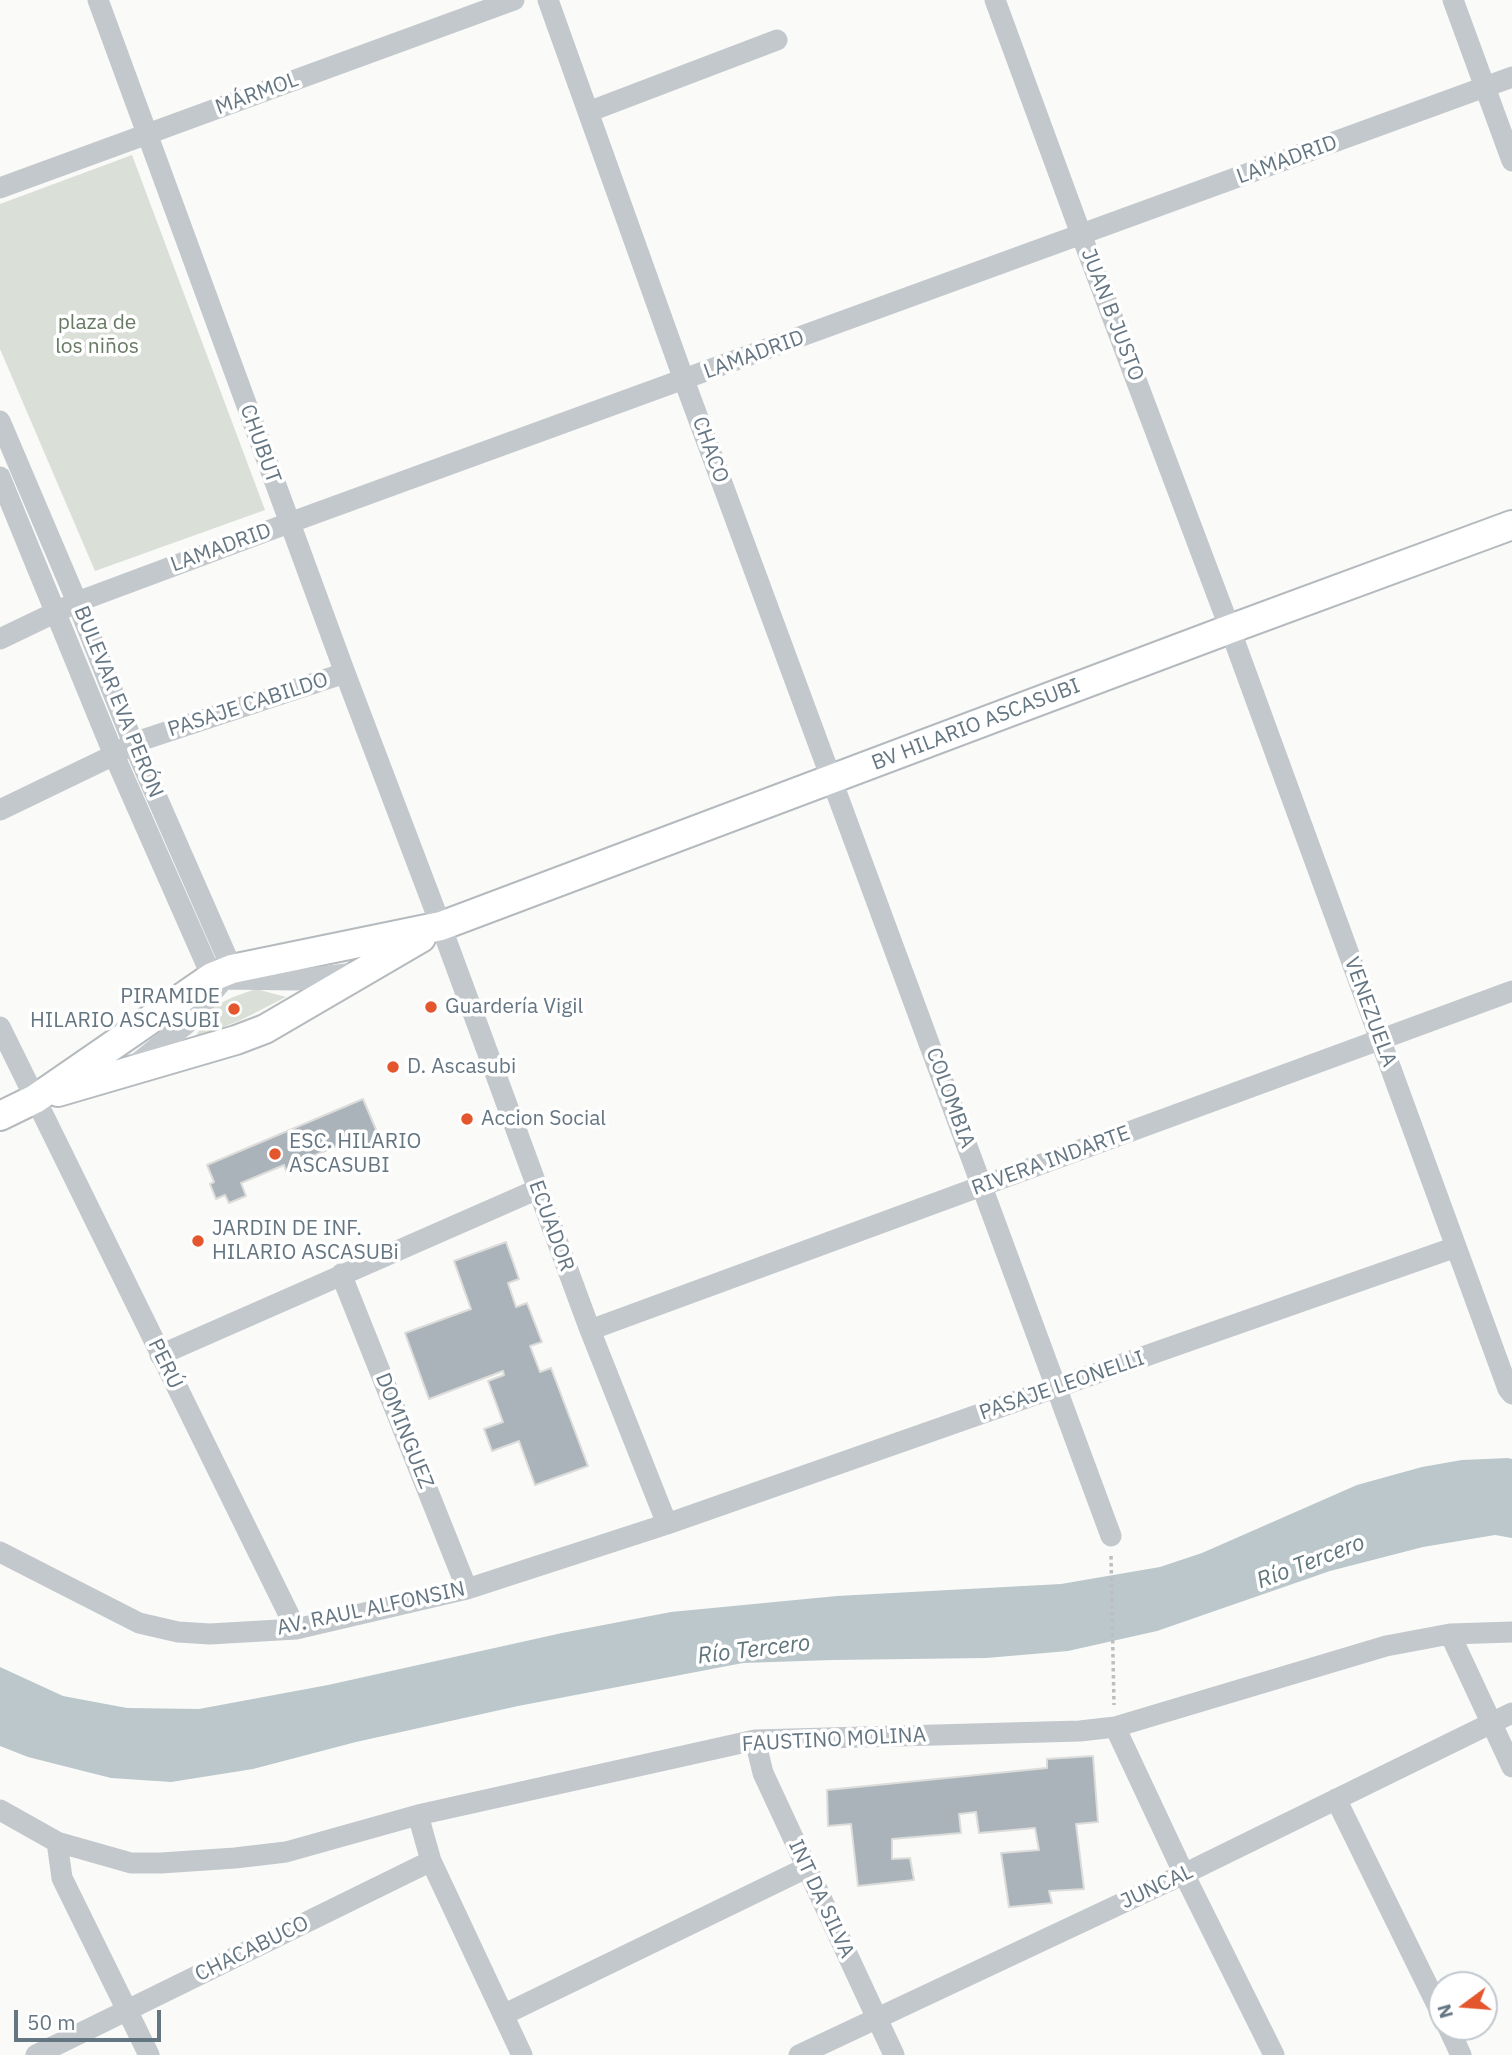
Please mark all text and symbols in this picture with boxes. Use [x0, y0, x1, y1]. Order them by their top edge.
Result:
street label: MÁRMOL [212, 67, 302, 121]
street label: LAMADRID [1233, 130, 1341, 190]
street label: JUAN B JUSTO [1075, 245, 1149, 385]
park label: plaza de los niños [55, 310, 139, 360]
street label: LAMADRID [700, 325, 808, 385]
street label: CHUBUT [234, 401, 286, 487]
street label: CHACO [686, 413, 734, 487]
street label: LAMADRID [167, 518, 275, 578]
street label: BULEVAR EVA PERÓN [68, 602, 168, 802]
street label: PASAJE CABILDO [165, 667, 331, 743]
street label: BV HILARIO ASCASUBI [868, 674, 1084, 776]
street label: VENEZUELA [1338, 954, 1402, 1070]
place label: PIRAMIDE HILARIO ASCASUBI [30, 984, 220, 1034]
place label: Guardería Vigil [445, 994, 583, 1020]
marker: Guardería Vigil [423, 999, 439, 1015]
marker: PIRAMIDE HILARIO ASCASUBI [226, 1001, 242, 1017]
street label: COLOMBIA [920, 1044, 980, 1152]
place label: D. Ascasubi [407, 1054, 516, 1080]
marker: D. Ascasubi [385, 1059, 401, 1075]
place label: Accion Social [481, 1106, 606, 1132]
marker: Accion Social [459, 1111, 475, 1127]
street label: RIVERA INDARTE [968, 1121, 1134, 1201]
place label: ESC. HILARIO ASCASUBI [289, 1129, 421, 1179]
marker: ESC. HILARIO ASCASUBI [267, 1146, 283, 1162]
street label: ECUADOR [523, 1177, 579, 1275]
place label: JARDIN DE INF. HILARIO ASCASUBi [212, 1216, 399, 1266]
marker: JARDIN DE INF. HILARIO ASCASUBi [190, 1233, 206, 1249]
street label: PERÚ [142, 1335, 188, 1393]
street label: PASAJE LEONELLI [976, 1346, 1148, 1426]
street label: DOMINGUEZ [369, 1369, 439, 1493]
water label: Río Tercero [1253, 1529, 1369, 1595]
street label: AV. RAUL ALFONSIN [275, 1577, 467, 1641]
water label: Río Tercero [696, 1629, 812, 1671]
street label: FAUSTINO MOLINA [741, 1723, 927, 1757]
street label: INT DA SILVA [783, 1836, 859, 1962]
street label: JUNCAL [1117, 1859, 1197, 1915]
street label: CHACABUCO [191, 1911, 313, 1987]
north arrow [1428, 1971, 1498, 2041]
scale bar [18, 1996, 164, 2040]
text: N [1431, 2001, 1458, 2021]
text: 50 m [27, 2008, 76, 2036]

